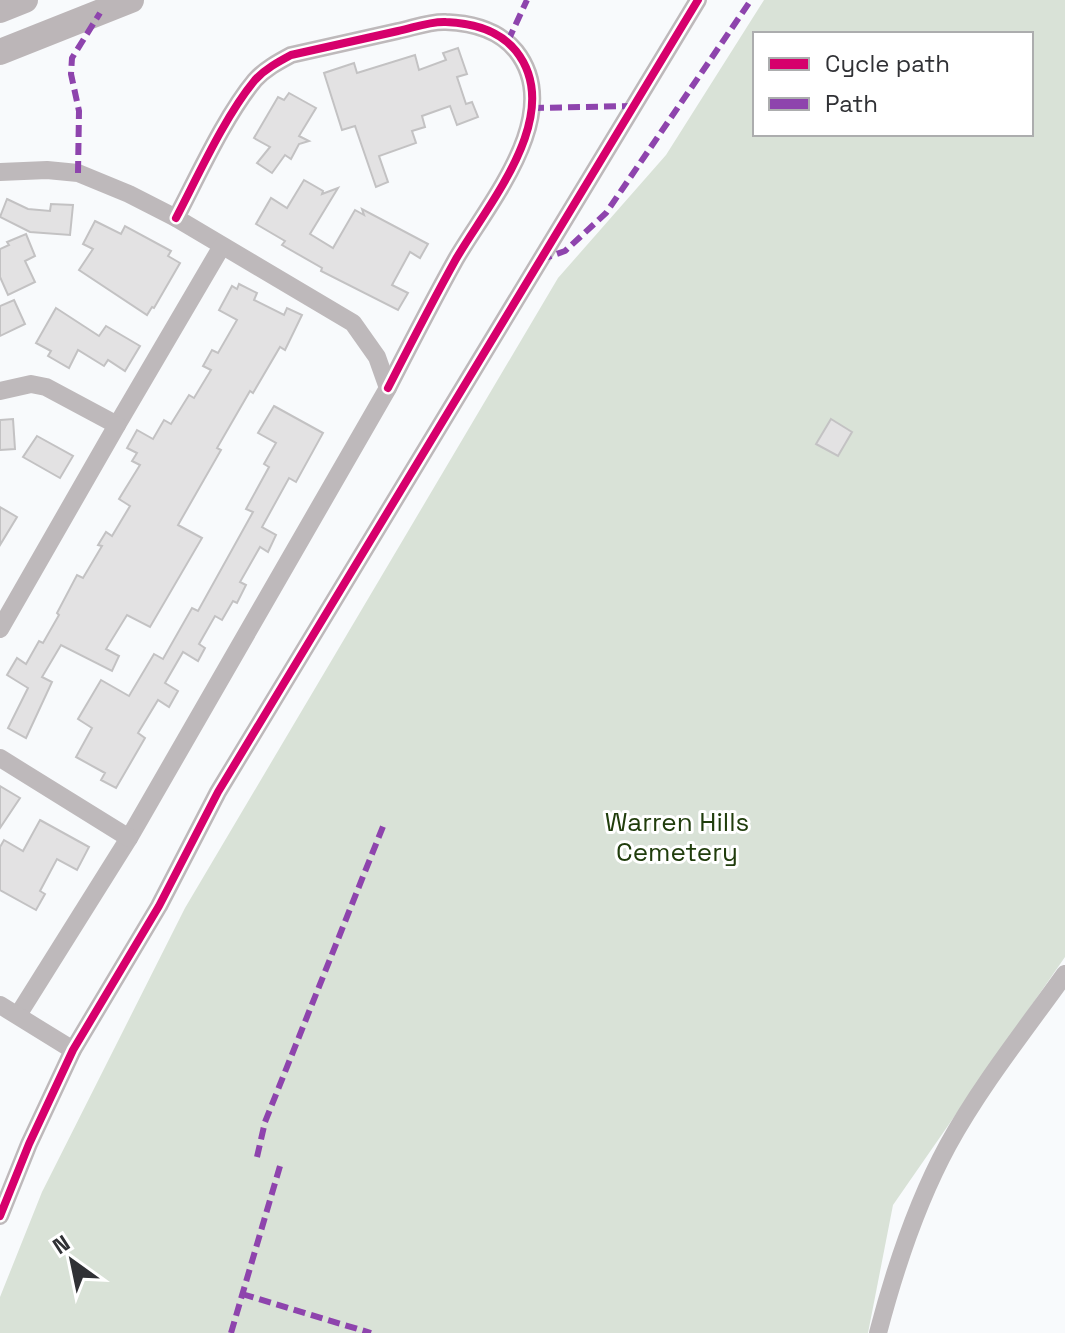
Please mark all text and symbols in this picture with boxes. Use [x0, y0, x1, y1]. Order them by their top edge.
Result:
legend [753, 32, 1033, 136]
text: Cycle path [825, 48, 950, 79]
text: Path [825, 88, 878, 119]
park label: Warren Hills Cemetery [605, 805, 749, 869]
north arrow [32, 1221, 112, 1301]
text: N [47, 1228, 75, 1260]

